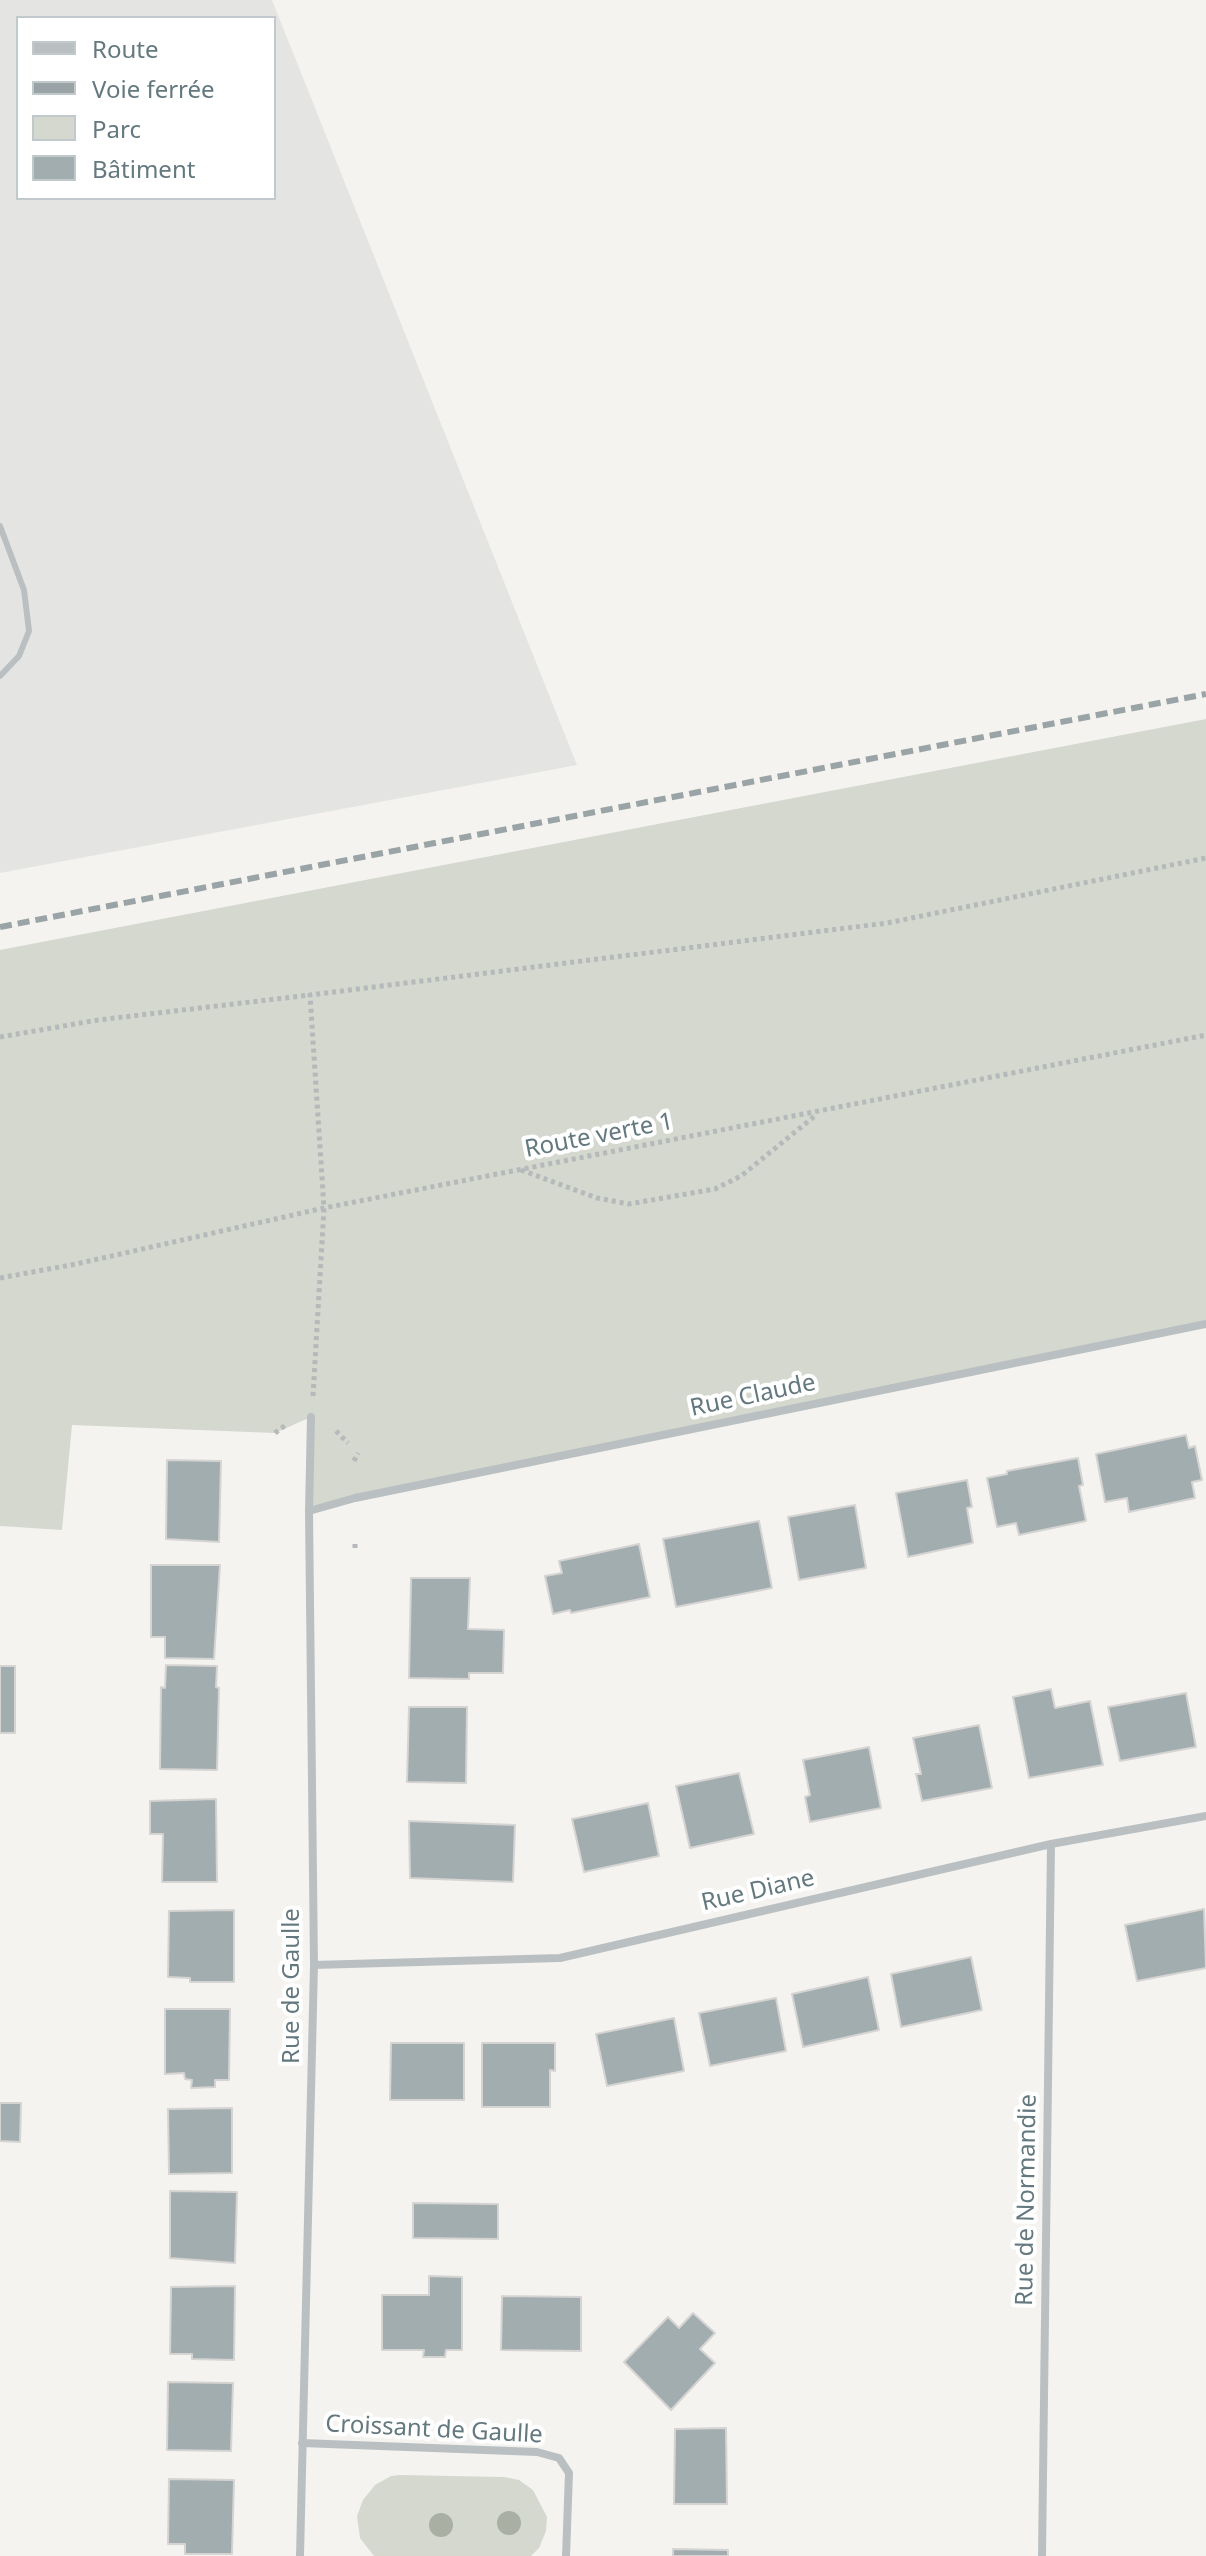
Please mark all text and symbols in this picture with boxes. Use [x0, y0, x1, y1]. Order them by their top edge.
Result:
legend [16, 16, 276, 200]
text: Route [92, 32, 158, 65]
text: Voie ferrée [92, 72, 215, 105]
text: Parc [92, 112, 141, 145]
text: Bâtiment [92, 152, 195, 185]
street label: Route verte 1 [522, 1108, 676, 1164]
street label: Rue Claude [688, 1369, 818, 1423]
street label: Rue Diane [699, 1864, 817, 1918]
street label: Rue de Gaulle [278, 1908, 306, 2064]
street label: Rue de Normandie [1011, 2094, 1043, 2306]
street label: Croissant de Gaulle [325, 2410, 543, 2450]

